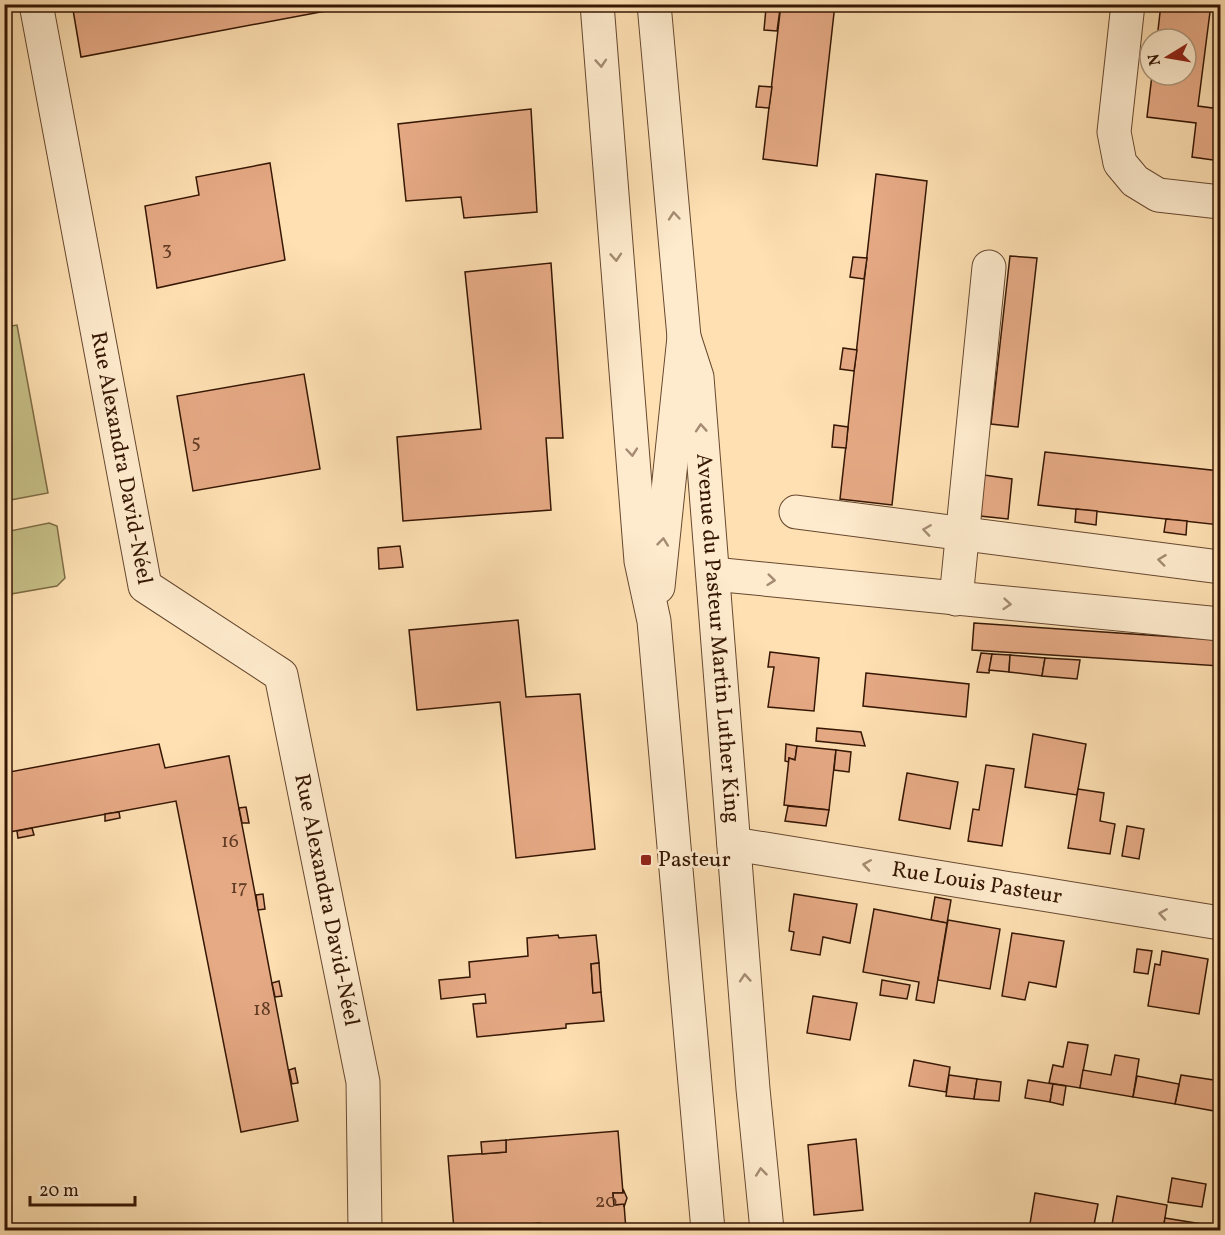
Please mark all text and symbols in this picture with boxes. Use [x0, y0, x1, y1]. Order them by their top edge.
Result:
north arrow [1138, 27, 1198, 87]
text: N [1143, 51, 1167, 67]
one-way arrow [595, 58, 608, 67]
one-way arrow [667, 211, 680, 220]
house number: 3 [162, 236, 172, 264]
one-way arrow [609, 253, 622, 262]
street label: Rue Alexandra David-Néel [82, 329, 160, 587]
one-way arrow [695, 423, 708, 432]
house number: 5 [191, 429, 201, 457]
one-way arrow [625, 447, 638, 456]
street label: Avenue du Pasteur Martin Luther King [688, 452, 748, 824]
one-way arrow [923, 525, 932, 537]
one-way arrow [656, 538, 669, 547]
one-way arrow [1158, 554, 1167, 566]
one-way arrow [767, 573, 776, 586]
one-way arrow [1003, 597, 1012, 610]
street label: Rue Alexandra David-Néel [286, 771, 367, 1029]
house number: 16 [221, 828, 239, 856]
place label: Pasteur [658, 845, 731, 876]
marker: Pasteur [639, 853, 653, 867]
street label: Rue Louis Pasteur [889, 854, 1064, 913]
one-way arrow [862, 860, 871, 872]
house number: 17 [230, 874, 248, 902]
one-way arrow [1158, 908, 1167, 920]
one-way arrow [739, 973, 752, 982]
house number: 18 [253, 996, 271, 1024]
one-way arrow [755, 1168, 768, 1177]
scale bar [30, 1169, 135, 1207]
text: 20 m [39, 1179, 79, 1204]
house number: 20 [595, 1188, 617, 1216]

